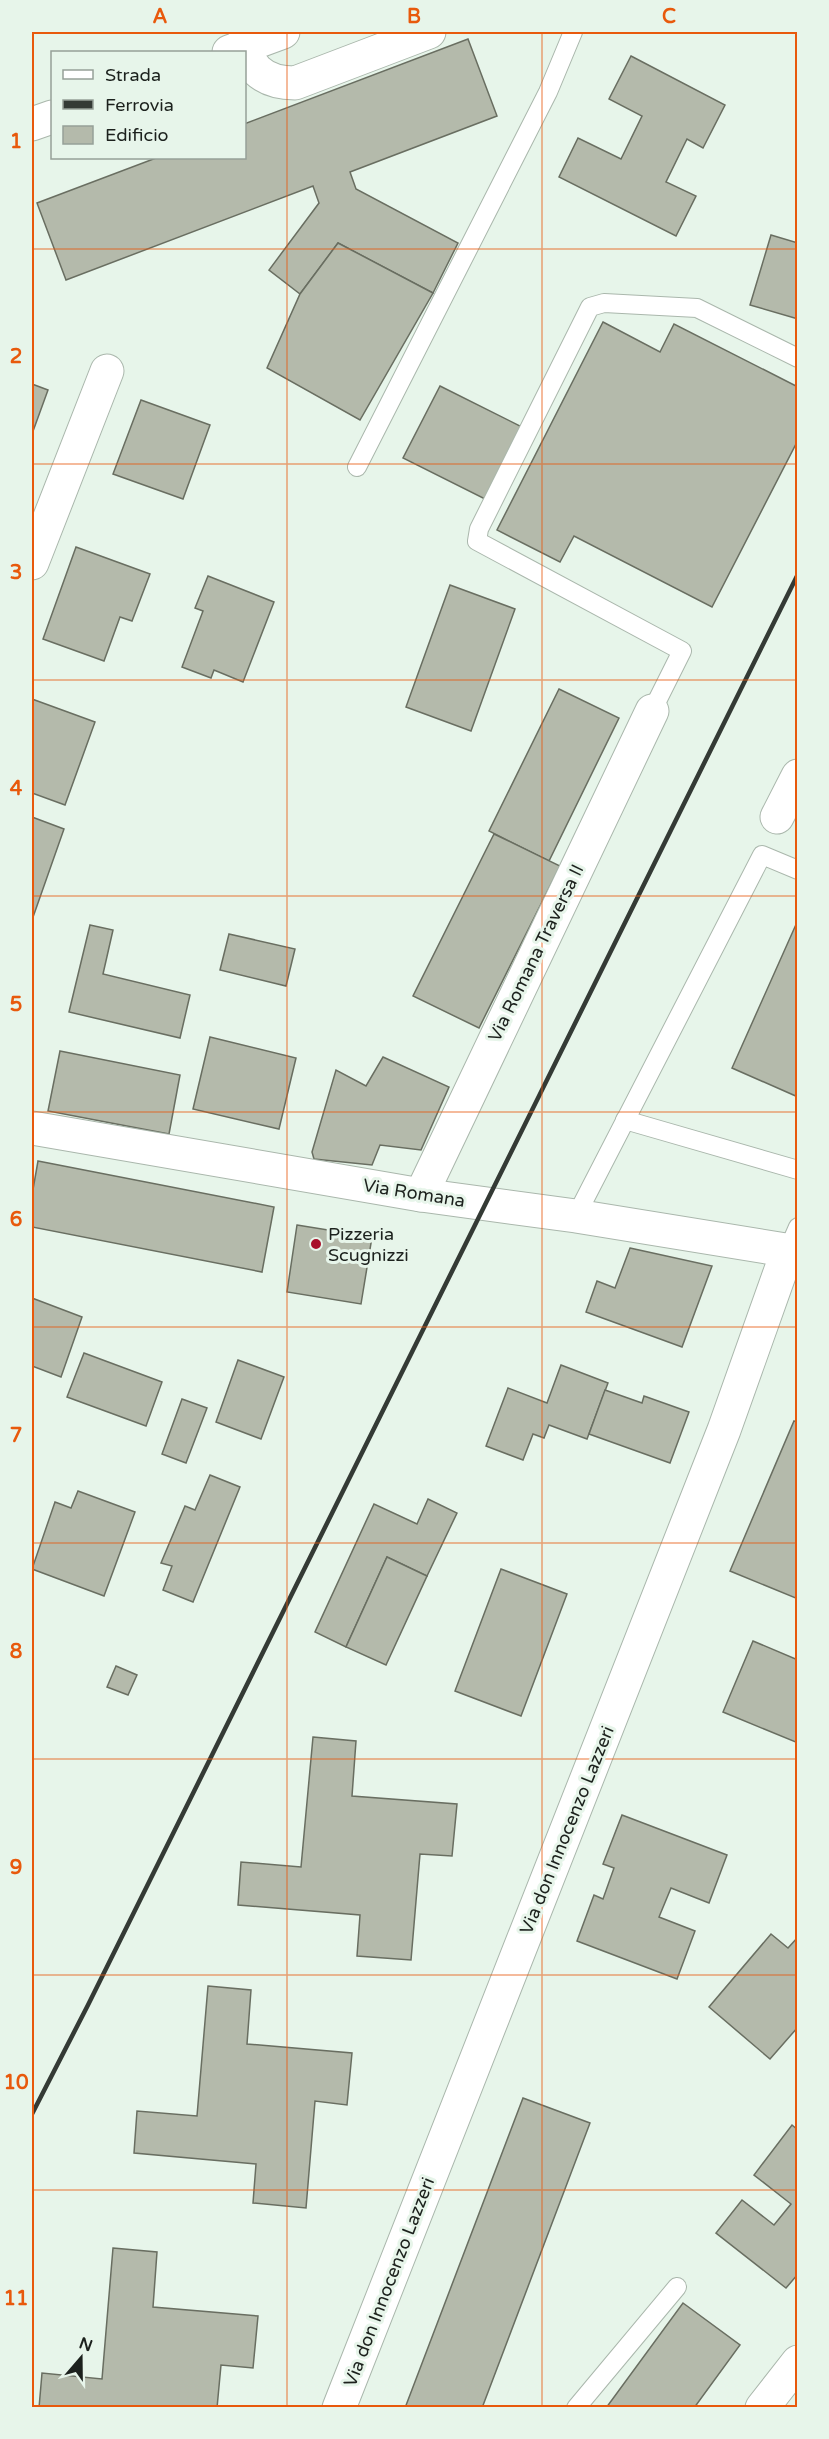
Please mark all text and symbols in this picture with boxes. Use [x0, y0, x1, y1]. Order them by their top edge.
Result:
text: A [153, 5, 168, 29]
text: B [407, 5, 421, 29]
text: C [662, 5, 676, 29]
legend [51, 51, 246, 159]
text: Strada [105, 64, 161, 86]
text: Ferrovia [105, 94, 174, 116]
text: Edificio [105, 124, 169, 146]
text: 1 [10, 130, 22, 154]
text: 2 [10, 345, 22, 369]
text: 3 [10, 561, 22, 585]
text: 4 [10, 777, 23, 801]
street label: Via Romana Traversa II [483, 861, 589, 1045]
text: 5 [10, 993, 22, 1017]
street label: Via Romana [361, 1174, 467, 1212]
text: 6 [10, 1208, 22, 1232]
place label: Pizzeria Scugnizzi [328, 1223, 409, 1266]
marker: Pizzeria Scugnizzi [309, 1237, 323, 1251]
text: 7 [10, 1424, 22, 1448]
text: 8 [10, 1640, 22, 1664]
street label: Via don Innocenzo Lazzeri [515, 1723, 619, 1937]
text: 9 [10, 1856, 22, 1880]
text: 10 [3, 2071, 29, 2095]
street label: Via don Innocenzo Lazzeri [339, 2174, 439, 2390]
text: 11 [3, 2287, 29, 2311]
north arrow [51, 2328, 111, 2388]
text: N [76, 2333, 95, 2356]

